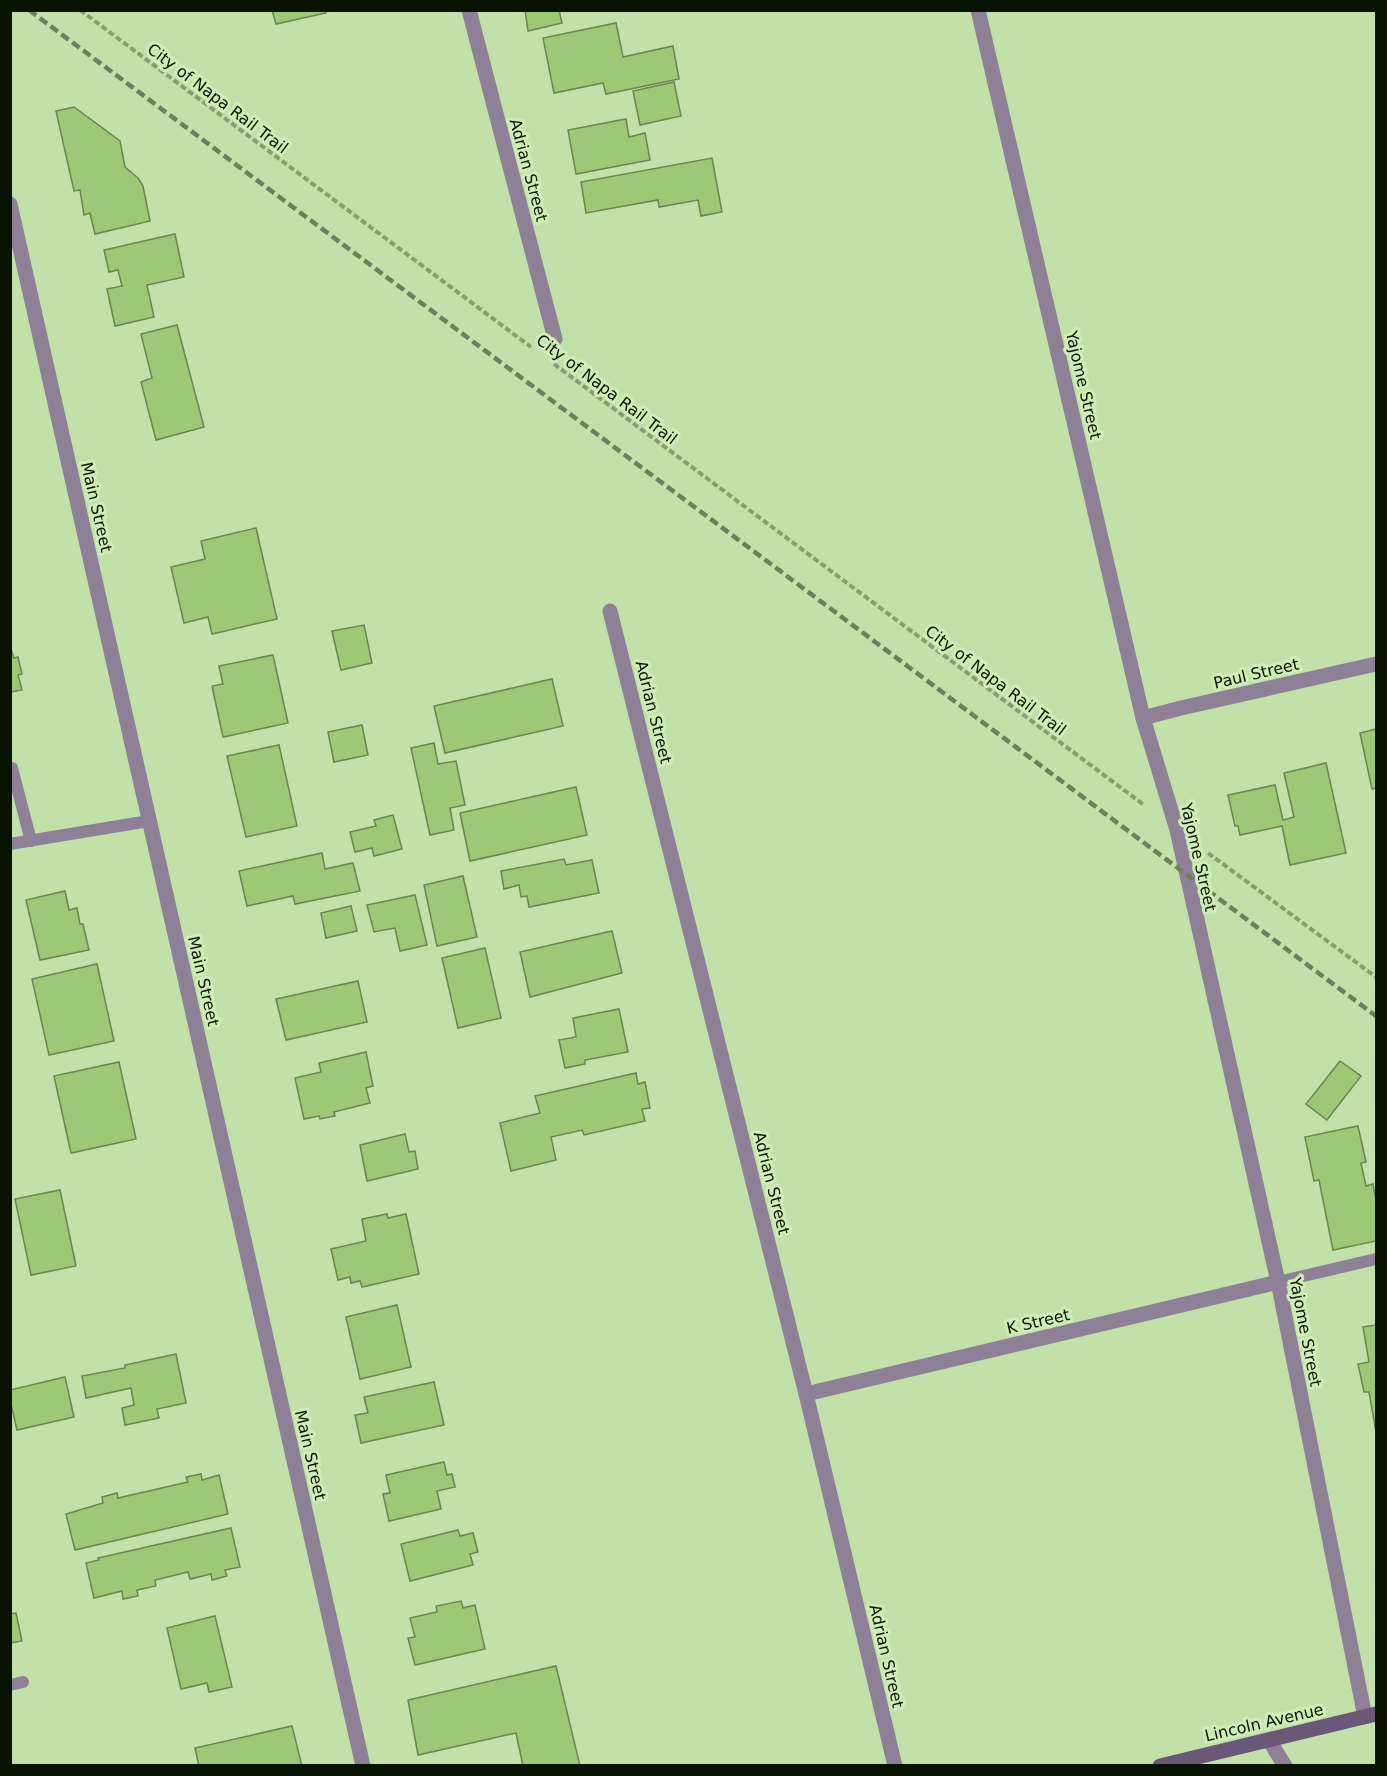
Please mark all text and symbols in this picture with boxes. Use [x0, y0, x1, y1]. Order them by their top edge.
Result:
street label: City of Napa Rail Trail [144, 39, 292, 157]
street label: Adrian Street [506, 117, 551, 224]
street label: Yajome Street [1062, 328, 1105, 441]
street label: City of Napa Rail Trail [533, 330, 681, 448]
street label: Main Street [77, 460, 116, 554]
street label: City of Napa Rail Trail [922, 621, 1070, 739]
street label: Paul Street [1212, 654, 1301, 693]
street label: Adrian Street [632, 659, 675, 766]
street label: Yajome Street [1177, 800, 1220, 913]
street label: Main Street [184, 934, 223, 1028]
street label: Adrian Street [750, 1130, 793, 1237]
street label: Yajome Street [1285, 1275, 1325, 1388]
street label: K Street [1005, 1305, 1072, 1338]
street label: Main Street [291, 1408, 330, 1502]
street label: Adrian Street [865, 1603, 908, 1710]
street label: Lincoln Avenue [1203, 1700, 1325, 1745]

